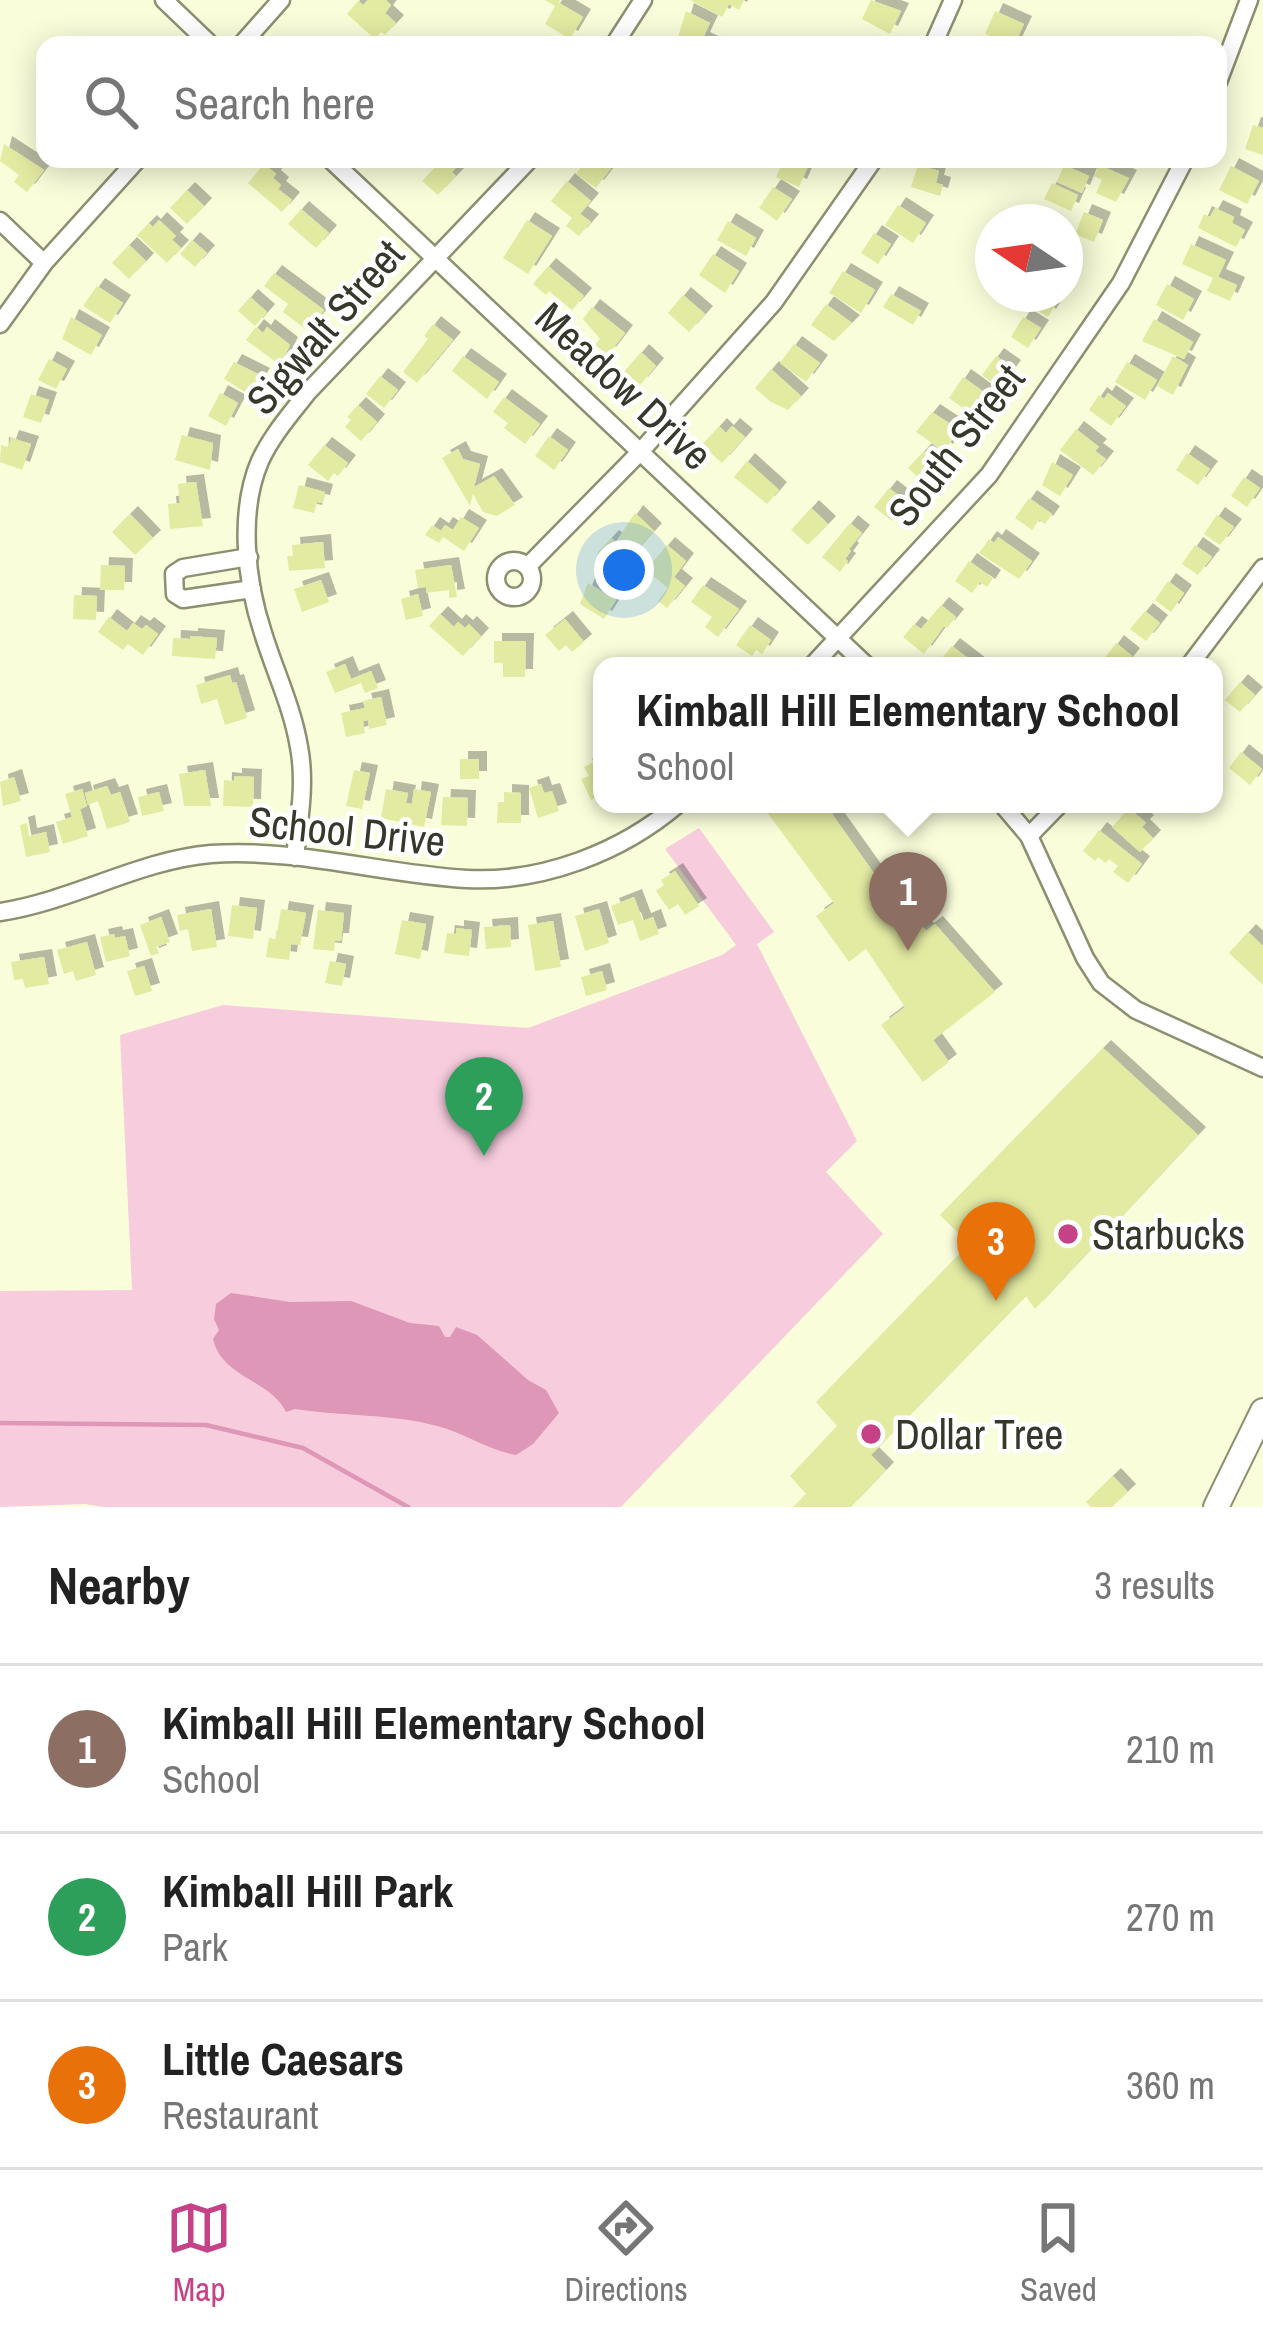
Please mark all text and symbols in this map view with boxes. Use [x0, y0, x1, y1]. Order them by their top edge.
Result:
search box [36, 36, 1227, 168]
icon: search [78, 69, 144, 135]
text: Search here [174, 72, 375, 133]
north arrow [975, 204, 1083, 312]
street label: Sigwalt Street [234, 228, 416, 426]
street label: Meadow Drive [524, 290, 724, 482]
street label: South Street [875, 352, 1037, 538]
your location [594, 540, 654, 600]
popup [593, 657, 1223, 813]
text: Kimball Hill Elementary School [636, 679, 1180, 740]
text: School [636, 740, 734, 792]
street label: School Drive [246, 793, 448, 869]
pin: 1 [869, 852, 947, 951]
pin: 2 [445, 1057, 523, 1156]
pin: 3 [957, 1202, 1035, 1301]
place label: Starbucks [1092, 1206, 1245, 1262]
marker: Starbucks [1055, 1221, 1081, 1247]
place label: Dollar Tree [895, 1406, 1063, 1462]
marker: Dollar Tree [858, 1421, 884, 1447]
text: Nearby [48, 1551, 190, 1620]
text: 3 results [1094, 1559, 1215, 1611]
text: Kimball Hill Elementary School [162, 1692, 705, 1753]
text: 1 [78, 1723, 96, 1775]
text: 210 m [1126, 1723, 1215, 1775]
text: School [162, 1753, 260, 1805]
text: Kimball Hill Park [162, 1860, 453, 1921]
text: 2 [78, 1891, 96, 1943]
text: 270 m [1126, 1891, 1215, 1943]
text: Park [162, 1921, 228, 1973]
text: Little Caesars [162, 2028, 404, 2089]
text: 3 [78, 2059, 96, 2111]
text: 360 m [1126, 2059, 1215, 2111]
text: Restaurant [162, 2089, 318, 2141]
tab: Map [166, 2195, 232, 2311]
tab: Directions [564, 2195, 688, 2311]
tab: Saved [1020, 2195, 1097, 2311]

